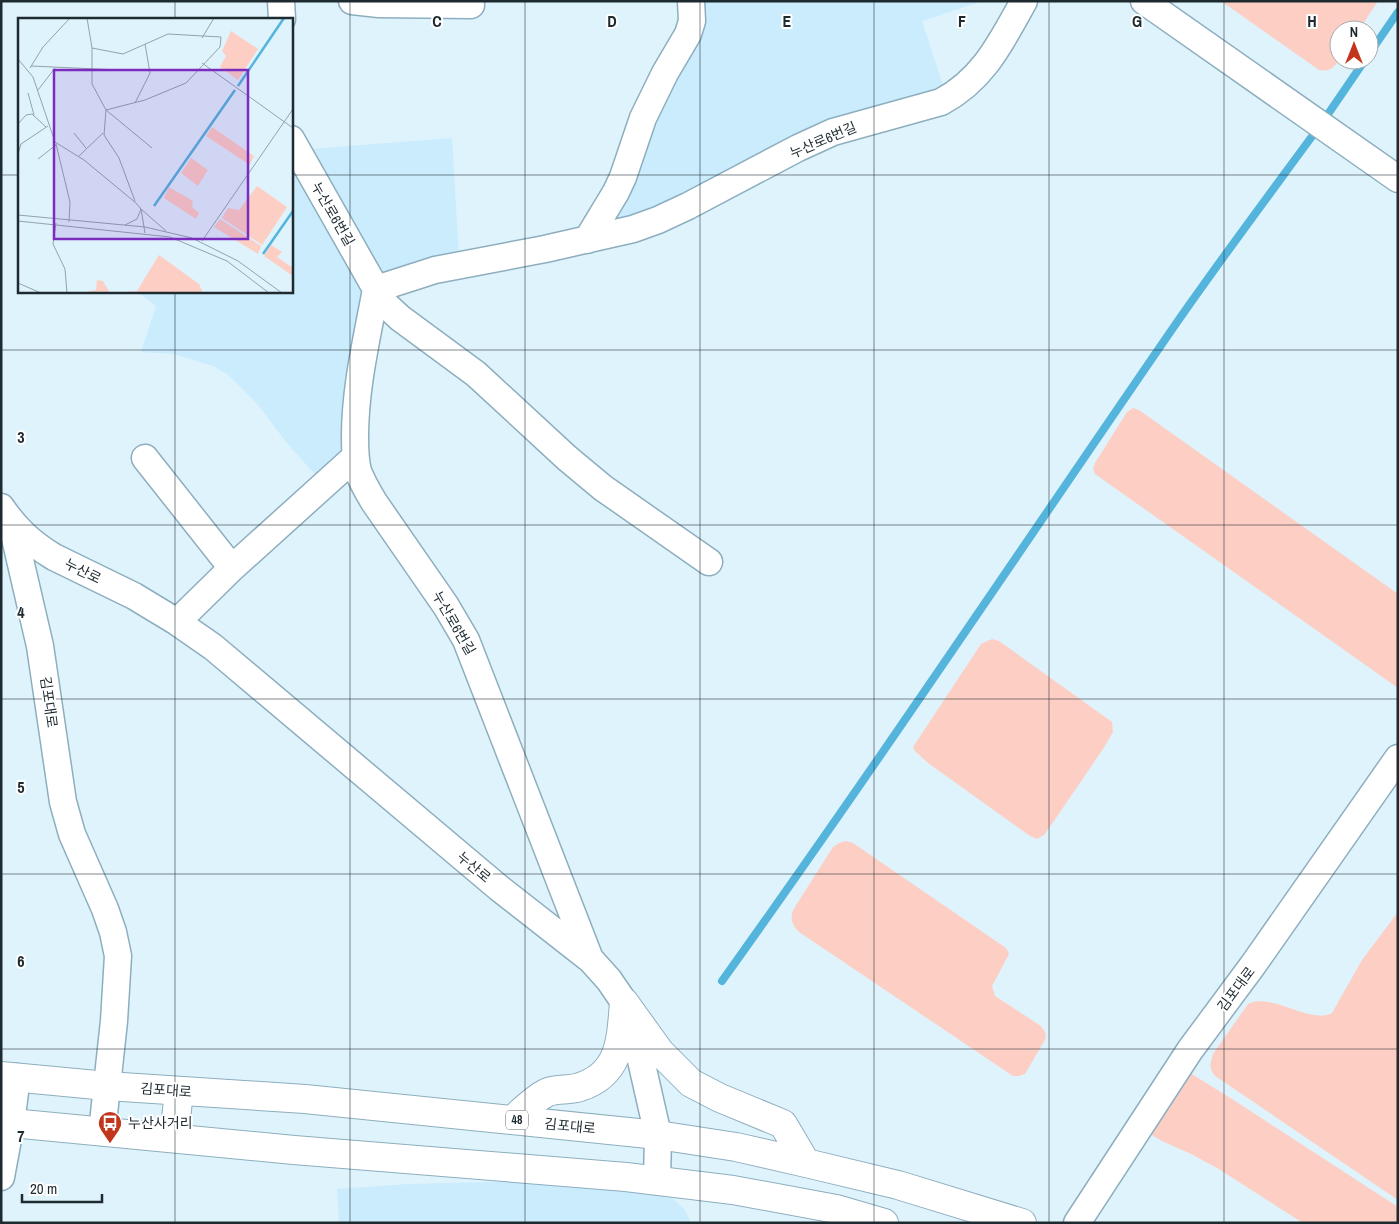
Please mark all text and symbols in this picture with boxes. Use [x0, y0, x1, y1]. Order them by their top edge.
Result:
text: C [432, 10, 442, 32]
text: D [607, 10, 617, 32]
text: E [783, 10, 792, 32]
text: F [958, 10, 966, 32]
text: G [1132, 10, 1142, 32]
text: H [1307, 10, 1317, 32]
inset map [18, 18, 292, 292]
north arrow [1329, 20, 1379, 70]
text: N [1350, 23, 1358, 41]
street label: 누산로6번길 [787, 118, 859, 162]
street label: 누산로6번길 [308, 179, 358, 249]
text: 3 [17, 426, 25, 448]
street label: 누산로 [62, 554, 104, 588]
street label: 누산로6번길 [429, 588, 479, 658]
text: 4 [17, 601, 25, 623]
street label: 김포대로 [37, 675, 62, 729]
text: 5 [17, 776, 25, 798]
street label: 누산로 [453, 848, 495, 886]
text: 6 [17, 950, 25, 972]
street label: 김포대로 [1213, 963, 1259, 1015]
street label: 김포대로 [140, 1079, 192, 1101]
bus stop icon: 누산사거리 [97, 1110, 123, 1144]
road number: 48 [506, 1110, 528, 1130]
place label: 누산사거리 [128, 1114, 192, 1132]
street label: 김포대로 [543, 1114, 597, 1138]
text: 7 [17, 1125, 25, 1147]
scale bar [22, 1172, 102, 1204]
text: 20 m [30, 1178, 57, 1199]

